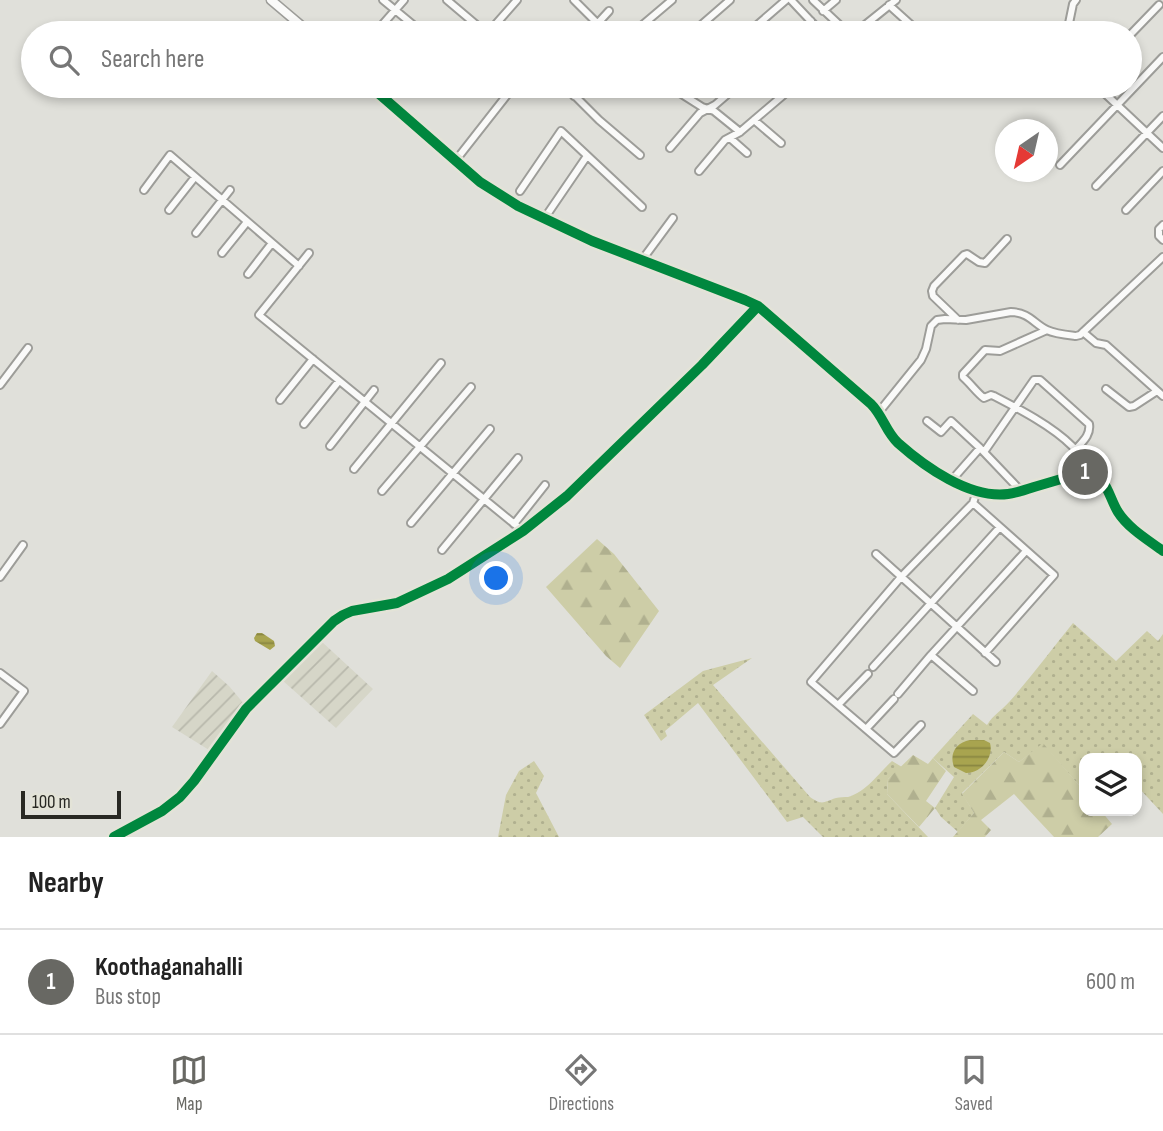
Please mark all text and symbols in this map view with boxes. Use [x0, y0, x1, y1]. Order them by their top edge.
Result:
search box [21, 21, 1142, 98]
icon: search [45, 41, 83, 79]
text: Search here [101, 44, 204, 75]
north arrow [995, 119, 1058, 182]
pin: 1 [1062, 446, 1108, 498]
your location [479, 561, 513, 595]
map controls [1079, 753, 1142, 816]
button: layers [1079, 753, 1142, 816]
scale bar [21, 788, 121, 820]
text: 100 m [32, 791, 71, 814]
text: Nearby [28, 865, 104, 901]
text: Koothaganahalli [95, 952, 243, 983]
text: 1 [46, 968, 56, 996]
text: 600 m [1086, 968, 1135, 996]
text: Bus stop [95, 983, 161, 1011]
tab: Map [170, 1051, 208, 1116]
tab: Directions [549, 1051, 614, 1116]
tab: Saved [955, 1051, 993, 1116]

